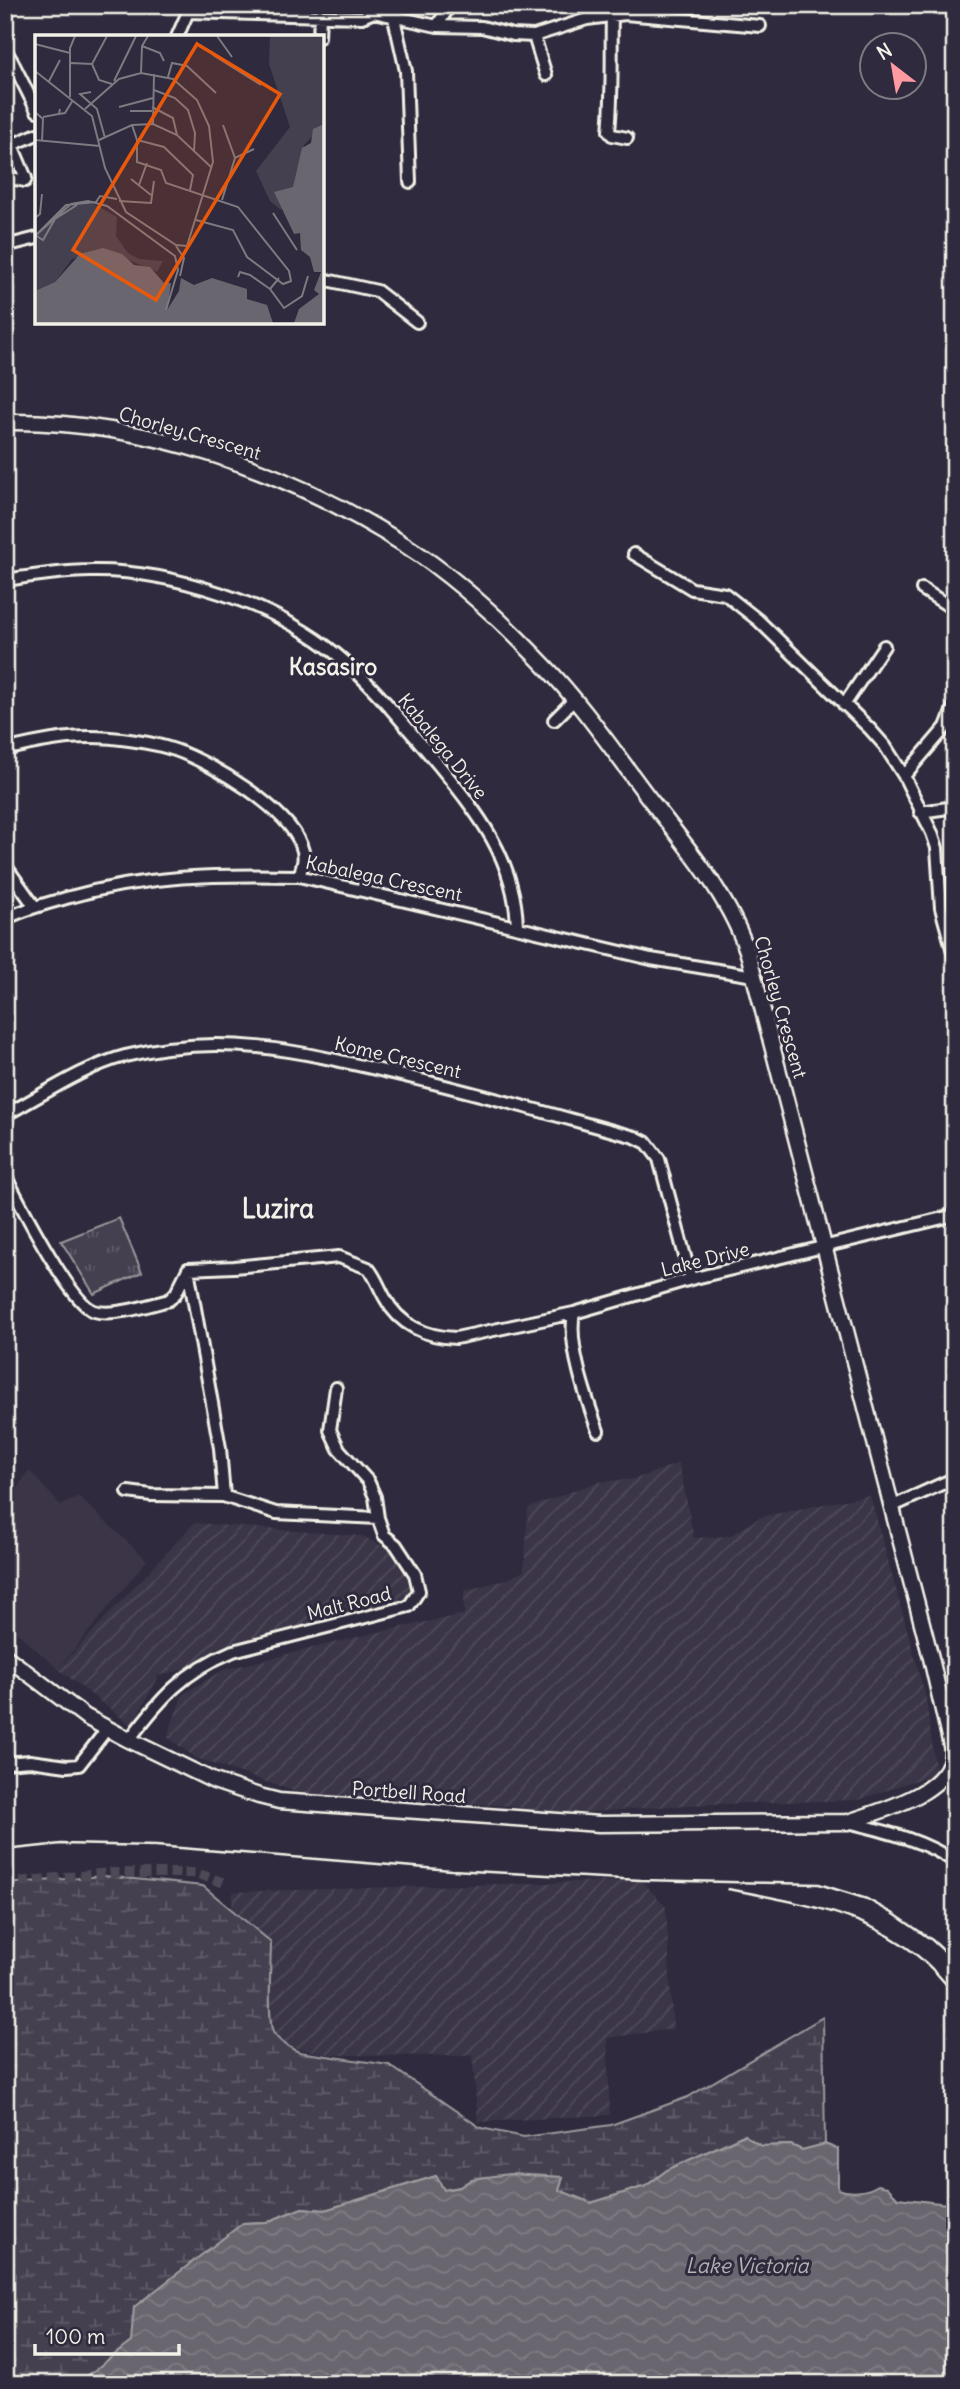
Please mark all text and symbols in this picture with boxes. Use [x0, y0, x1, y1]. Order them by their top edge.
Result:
north arrow [858, 32, 928, 102]
inset map [35, 35, 324, 324]
text: N [872, 38, 896, 65]
street label: Chorley Crescent [116, 401, 264, 465]
district label: Kasasiro [289, 652, 377, 681]
street label: Kabalega Drive [393, 688, 493, 804]
street label: Kabalega Crescent [303, 850, 465, 906]
street label: Chorley Crescent [749, 933, 813, 1081]
street label: Kome Crescent [332, 1031, 464, 1083]
district label: Luzira [242, 1192, 314, 1225]
street label: Lake Drive [658, 1236, 752, 1282]
street label: Malt Road [304, 1581, 394, 1625]
street label: Portbell Road [351, 1776, 467, 1808]
water label: Lake Victoria [686, 2252, 809, 2279]
scale bar [35, 2312, 178, 2356]
text: 100 m [46, 2323, 105, 2350]

